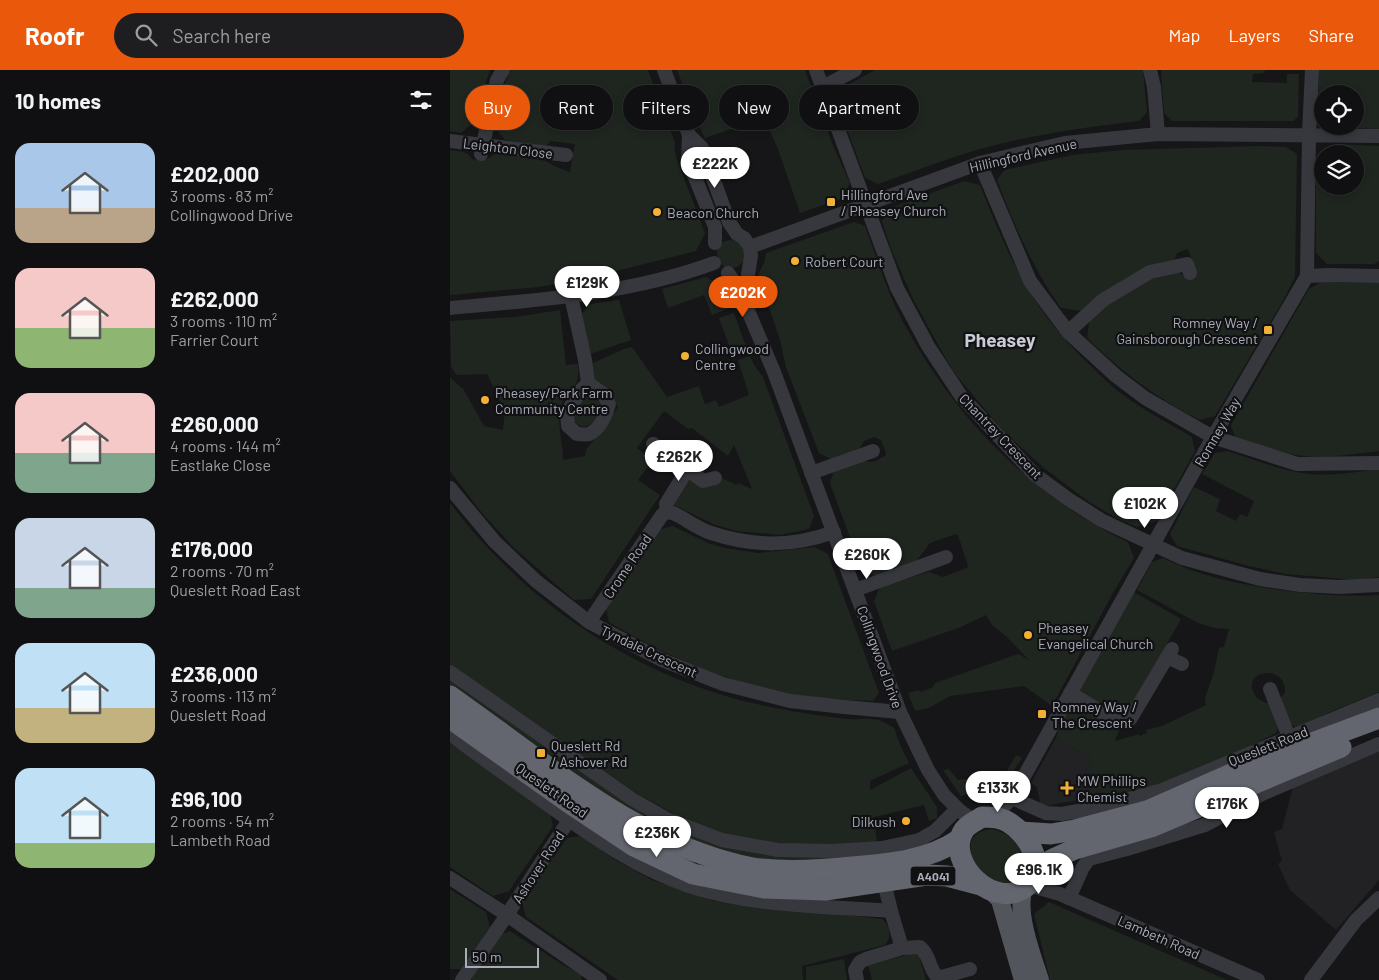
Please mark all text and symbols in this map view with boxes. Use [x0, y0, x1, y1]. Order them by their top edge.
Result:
search box [114, 13, 464, 58]
text: Roofr [25, 21, 84, 50]
icon: search [132, 21, 160, 49]
text: Search here [172, 24, 271, 47]
text: Map [1168, 24, 1200, 46]
text: Layers [1228, 24, 1281, 46]
text: Share [1309, 24, 1354, 46]
chip: Buy [465, 85, 530, 130]
chip: Rent [540, 85, 613, 130]
chip: Filters [623, 85, 709, 130]
chip: New [719, 85, 789, 130]
chip: Apartment [799, 85, 919, 130]
map controls [1314, 85, 1364, 195]
button: locate [1314, 85, 1364, 135]
icon: filters [407, 86, 435, 114]
text: 10 homes [15, 88, 101, 113]
street label: Leighton Close [462, 134, 554, 162]
street label: Hillingford Avenue [968, 134, 1078, 176]
button: layers [1314, 145, 1364, 195]
pin: £222K [680, 146, 750, 189]
text: £222K [692, 153, 738, 172]
text: £202,000 [170, 161, 259, 186]
icon: home [55, 163, 115, 223]
text: 3 rooms · 83 m² [170, 186, 274, 205]
place label: Hillingford Ave / Pheasey Church [841, 186, 946, 219]
marker: Hillingford Ave / Pheasey Church [825, 196, 837, 208]
place label: Beacon Church [667, 204, 759, 221]
text: Collingwood Drive [170, 205, 293, 224]
marker: Beacon Church [651, 206, 663, 218]
place label: Robert Court [805, 253, 883, 270]
marker: Robert Court [789, 255, 801, 267]
pin: £129K [552, 266, 622, 308]
text: £129K [566, 272, 608, 291]
pin: £202K [708, 276, 778, 318]
text: £202K [720, 282, 766, 301]
text: £262,000 [170, 286, 259, 311]
icon: home [55, 288, 115, 348]
text: 3 rooms · 110 m² [170, 311, 277, 330]
place label: Romney Way / Gainsborough Crescent [1116, 314, 1258, 347]
marker: Romney Way / Gainsborough Crescent [1262, 324, 1274, 336]
district label: Pheasey [965, 328, 1036, 351]
text: Farrier Court [170, 330, 259, 349]
place label: Collingwood Centre [695, 340, 769, 373]
marker: Collingwood Centre [679, 350, 691, 362]
place label: Pheasey/Park Farm Community Centre [495, 384, 613, 417]
street label: Chantrey Crescent [956, 390, 1046, 482]
marker: Pheasey/Park Farm Community Centre [479, 394, 491, 406]
street label: Romney Way [1190, 394, 1244, 470]
text: £260,000 [170, 411, 259, 436]
icon: home [55, 413, 115, 473]
text: 4 rooms · 144 m² [170, 436, 281, 455]
pin: £262K [644, 440, 714, 482]
text: £262K [656, 446, 702, 465]
text: Eastlake Close [170, 455, 271, 474]
pin: £102K [1110, 486, 1180, 529]
text: £102K [1123, 493, 1167, 512]
street label: Crome Road [599, 531, 655, 601]
text: £176,000 [170, 536, 253, 561]
icon: home [55, 538, 115, 598]
pin: £260K [832, 538, 902, 580]
text: £260K [844, 544, 890, 563]
text: 2 rooms · 70 m² [170, 561, 274, 580]
text: Queslett Road East [170, 580, 301, 599]
street label: Collingwood Drive [854, 603, 906, 711]
place label: Pheasey Evangelical Church [1038, 619, 1153, 652]
street label: Tyndale Crescent [598, 621, 700, 681]
marker: Pheasey Evangelical Church [1022, 629, 1034, 641]
text: £236,000 [170, 661, 258, 686]
icon: home [55, 663, 115, 723]
text: 3 rooms · 113 m² [170, 686, 276, 705]
place label: Romney Way / The Crescent [1052, 698, 1137, 731]
text: Queslett Road [170, 705, 266, 724]
marker: Romney Way / The Crescent [1036, 708, 1048, 720]
street label: Queslett Road [1226, 722, 1310, 770]
place label: Queslett Rd / Ashover Rd [551, 737, 627, 770]
marker: Queslett Rd / Ashover Rd [535, 747, 547, 759]
street label: Queslett Road [513, 759, 591, 821]
pin: £133K [963, 770, 1033, 813]
place label: MW Phillips Chemist [1077, 772, 1146, 805]
text: £133K [977, 777, 1019, 796]
marker: MW Phillips Chemist [1061, 782, 1073, 794]
text: £96,100 [170, 786, 242, 811]
pin: £176K [1192, 786, 1262, 829]
icon: home [55, 788, 115, 848]
text: £176K [1206, 793, 1248, 812]
text: 2 rooms · 54 m² [170, 811, 274, 830]
place label: Dilkush [852, 813, 896, 830]
marker: Dilkush [900, 815, 912, 827]
pin: £236K [622, 816, 692, 858]
text: £236K [634, 822, 680, 841]
street label: Ashover Road [508, 828, 568, 906]
text: Lambeth Road [170, 830, 271, 849]
pin: £96.1K [998, 852, 1080, 895]
text: £96.1K [1016, 859, 1062, 878]
road number: A4041 [910, 866, 956, 886]
street label: Lambeth Road [1115, 911, 1203, 963]
scale bar [465, 945, 539, 968]
text: 50 m [472, 948, 501, 965]

